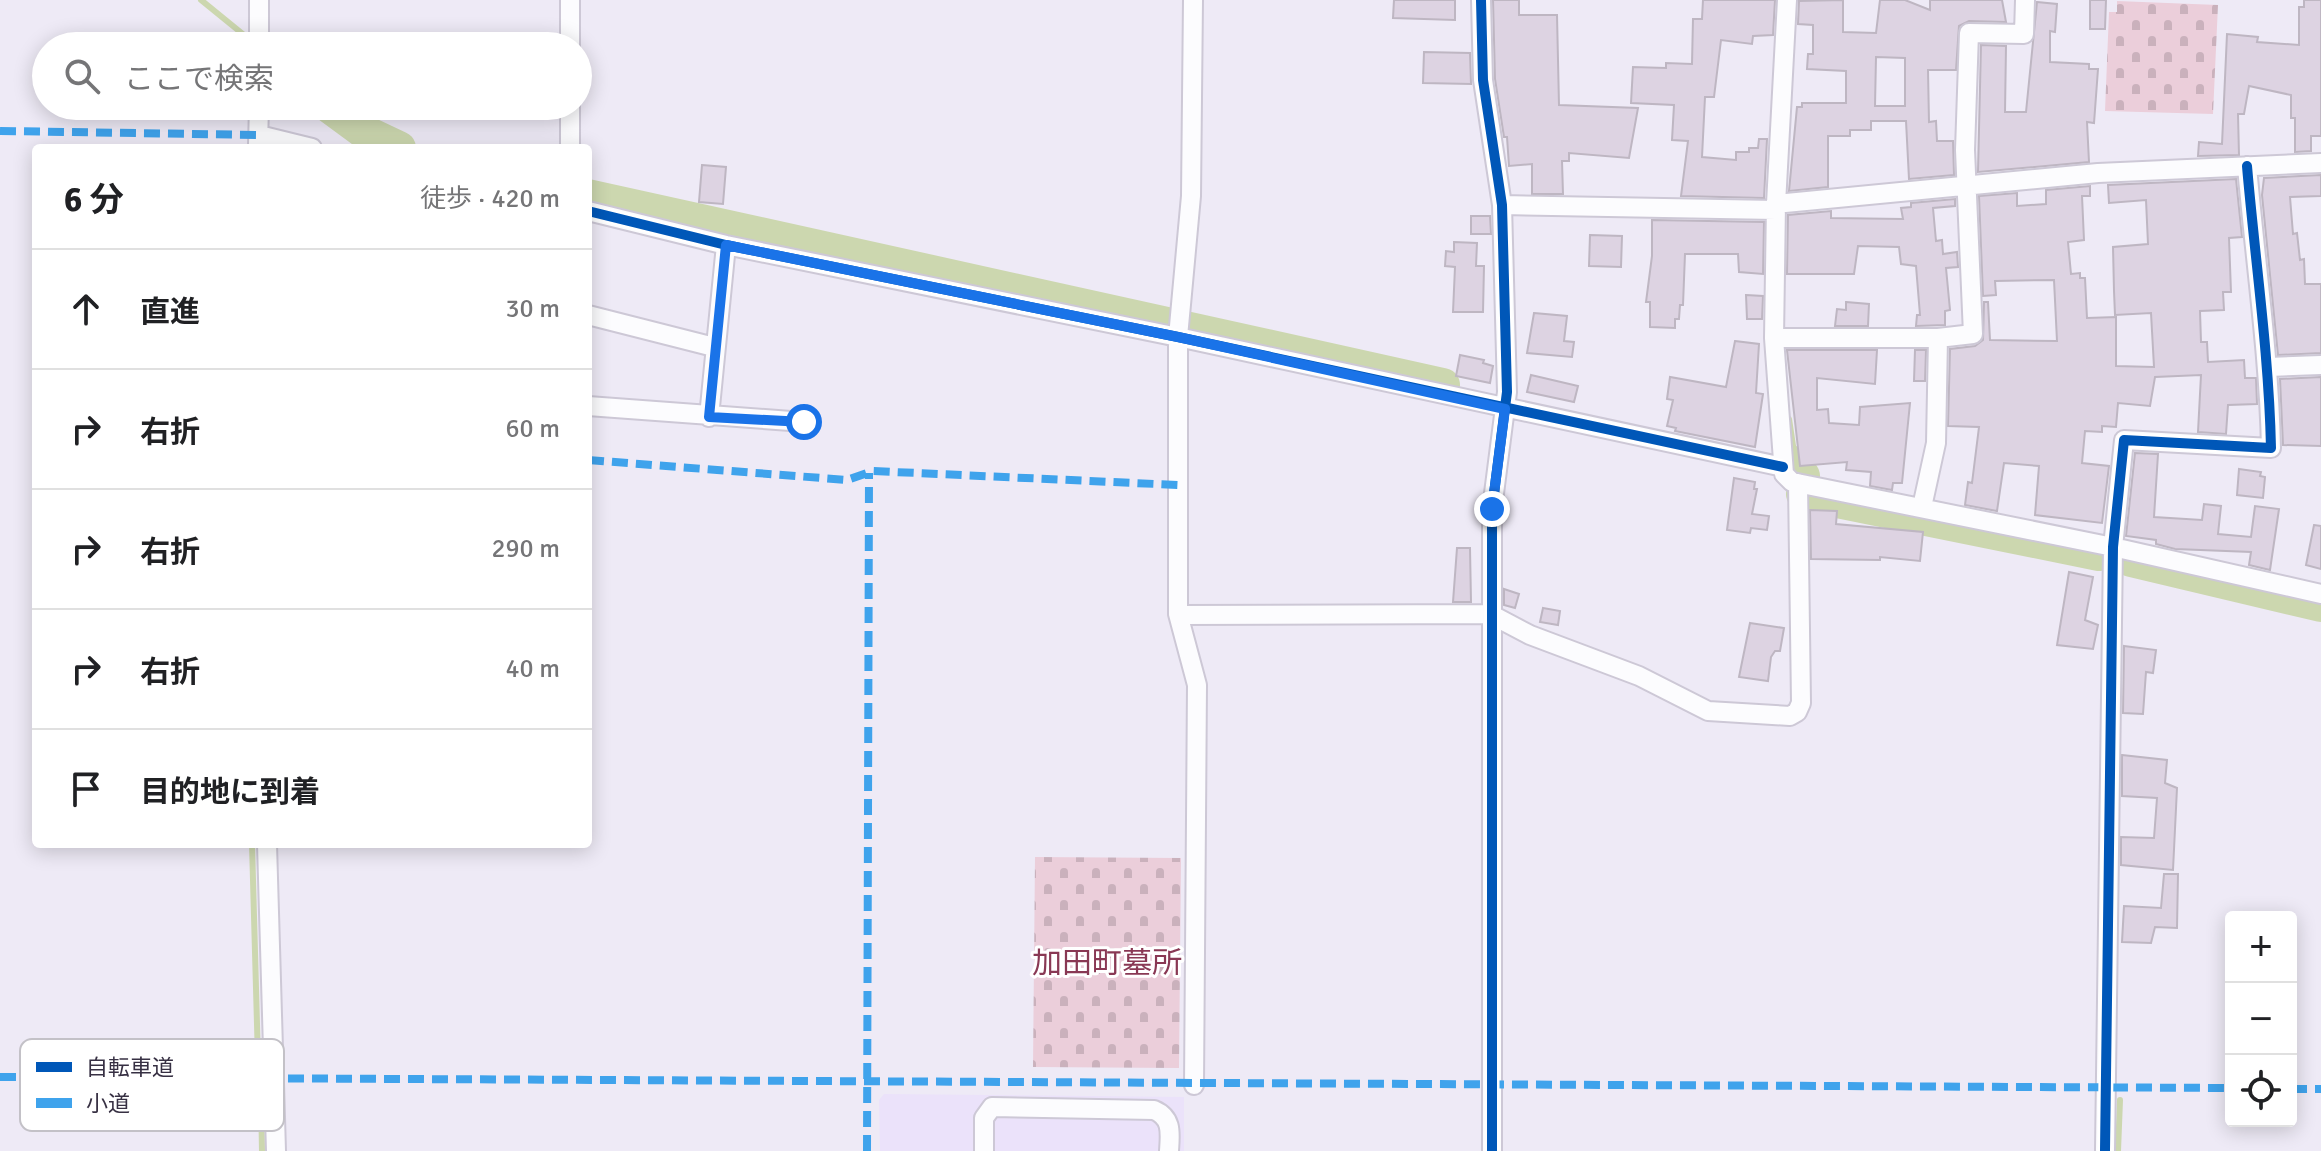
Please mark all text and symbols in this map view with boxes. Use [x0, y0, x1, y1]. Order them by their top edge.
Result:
search box [32, 32, 592, 120]
icon: search [60, 54, 104, 98]
text: ここで検索 [124, 61, 274, 98]
text: 6 分 [64, 179, 124, 221]
text: 徒歩 · 420 m [420, 183, 560, 215]
icon: ahead [64, 287, 108, 331]
text: 30 m [505, 293, 560, 325]
text: 直進 [140, 294, 200, 331]
route start [786, 404, 822, 440]
icon: right [64, 407, 108, 451]
text: 60 m [505, 413, 560, 445]
text: 右折 [140, 414, 200, 451]
route end [1474, 491, 1510, 527]
icon: right [64, 527, 108, 571]
text: 290 m [491, 533, 560, 565]
text: 右折 [140, 534, 200, 571]
icon: right [64, 647, 108, 691]
text: 40 m [505, 653, 560, 685]
text: 右折 [140, 654, 200, 691]
icon: arrive [64, 767, 108, 811]
text: 目的地に到着 [140, 774, 320, 811]
map controls [2225, 911, 2297, 1127]
button: + [2225, 911, 2297, 983]
park label: 加田町墓所 [1032, 945, 1182, 982]
button: − [2225, 983, 2297, 1055]
legend [20, 1039, 284, 1131]
text: 自転車道 [86, 1054, 174, 1081]
button: locate [2225, 1055, 2297, 1127]
text: 小道 [86, 1090, 130, 1117]

